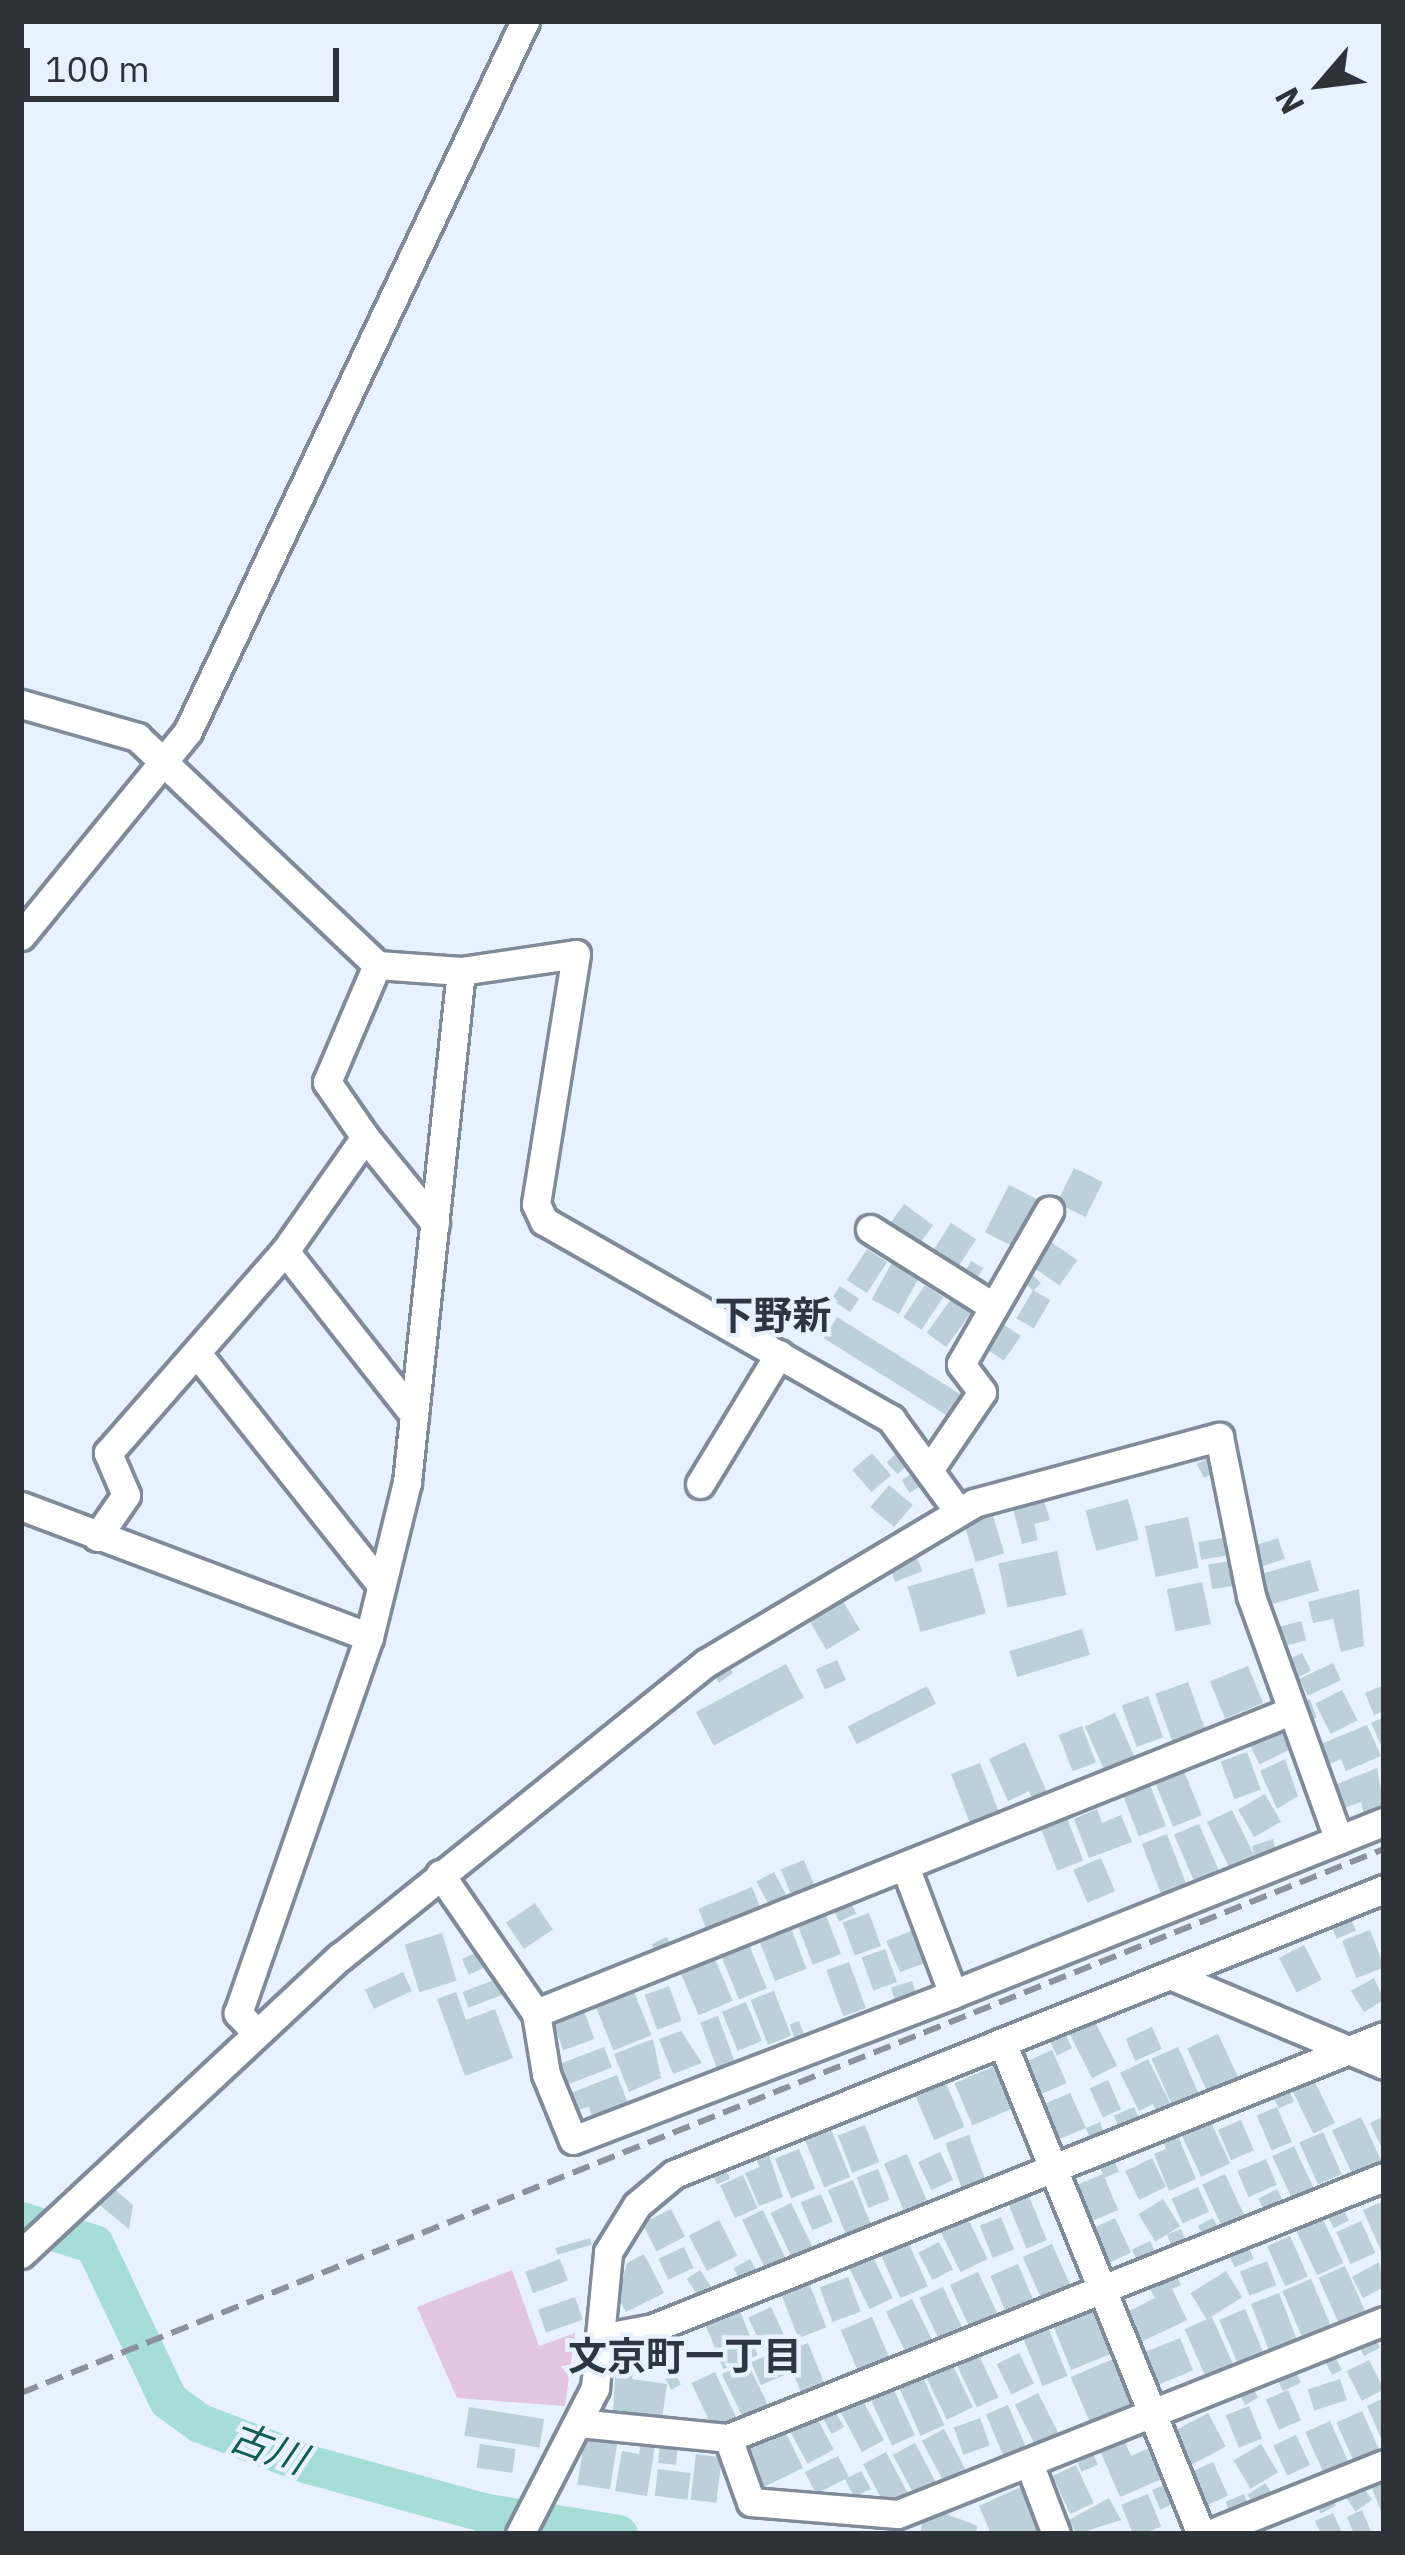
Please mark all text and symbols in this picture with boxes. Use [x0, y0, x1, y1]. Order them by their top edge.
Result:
scale bar [30, 24, 345, 98]
north arrow [1261, 24, 1381, 144]
text: 100 m [45, 45, 150, 92]
text: N [1264, 80, 1313, 122]
district label: 下野新 [715, 1292, 831, 1338]
district label: 文京町一丁目 [568, 2333, 802, 2379]
water label: 古川 [223, 2413, 313, 2483]

